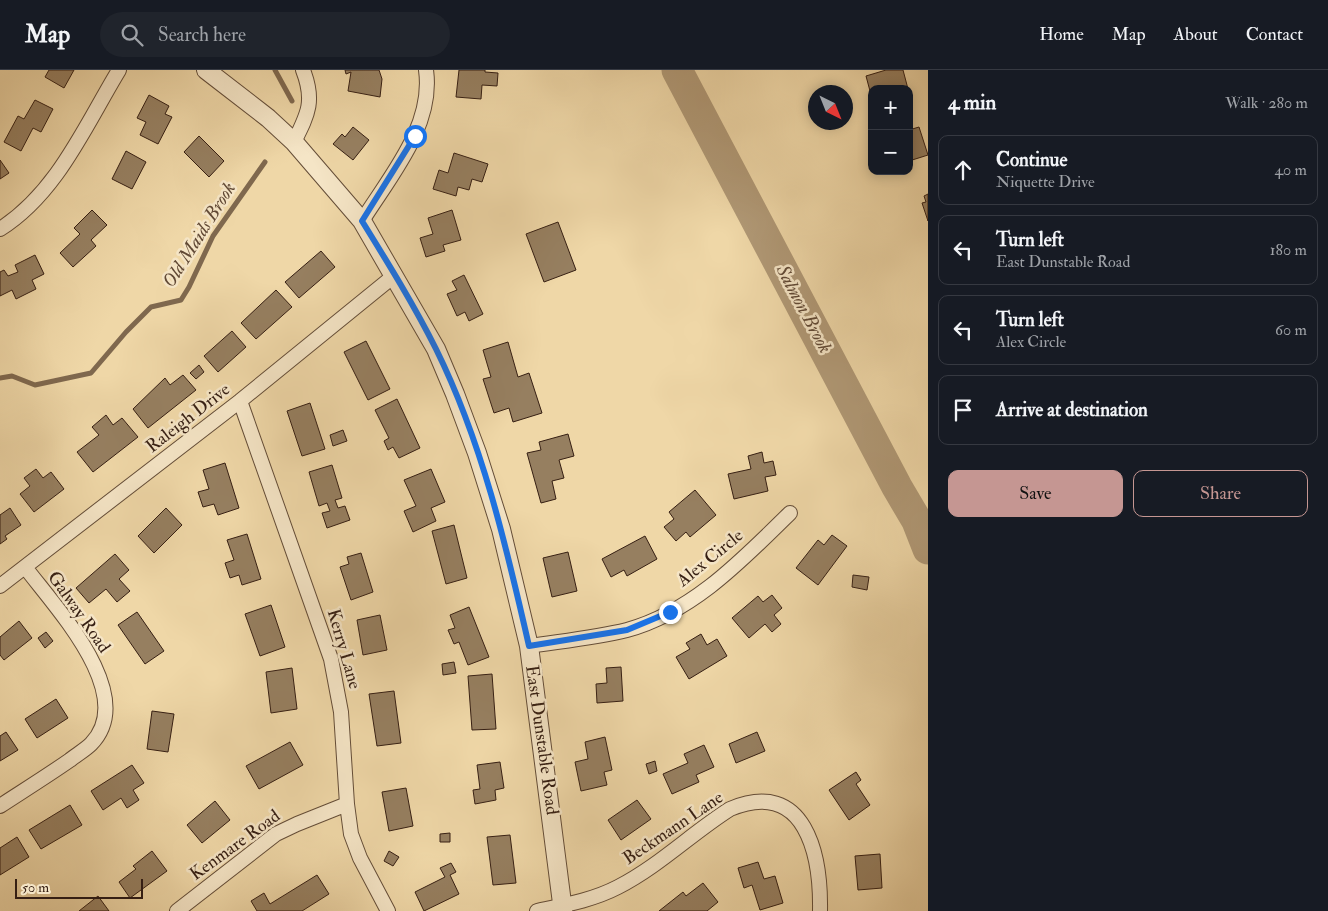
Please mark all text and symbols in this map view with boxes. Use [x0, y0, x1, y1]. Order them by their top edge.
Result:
search box [100, 12, 450, 57]
text: Map [25, 19, 70, 50]
icon: search [118, 21, 146, 49]
text: Search here [158, 23, 246, 47]
text: Home [1039, 23, 1084, 46]
text: Map [1112, 23, 1146, 46]
text: About [1174, 23, 1218, 46]
text: Contact [1246, 23, 1303, 46]
north arrow [808, 85, 853, 130]
map controls [868, 85, 913, 175]
button: + [868, 85, 913, 130]
text: 4 min [948, 89, 996, 116]
text: Walk · 280 m [1225, 93, 1308, 113]
route start [404, 125, 427, 148]
button: − [868, 130, 913, 175]
text: Continue [996, 148, 1067, 172]
icon: ahead [949, 156, 977, 184]
text: 40 m [1274, 160, 1307, 180]
text: Niquette Drive [996, 172, 1095, 192]
water label: Old Maids Brook [157, 178, 241, 292]
text: Turn left [996, 228, 1064, 252]
icon: left [949, 236, 977, 264]
text: 180 m [1270, 240, 1307, 260]
text: East Dunstable Road [996, 252, 1130, 272]
water label: Salmon Brook [770, 260, 837, 357]
text: Turn left [996, 308, 1064, 332]
icon: left [949, 316, 977, 344]
text: 60 m [1275, 320, 1307, 340]
text: Alex Circle [996, 332, 1066, 352]
street label: Raleigh Drive [141, 378, 235, 458]
icon: arrive [949, 396, 977, 424]
text: Arrive at destination [996, 398, 1148, 422]
button: Save [948, 470, 1123, 517]
button: Share [1133, 470, 1308, 517]
street label: Alex Circle [671, 524, 748, 592]
street label: Galway Road [42, 567, 116, 657]
route end [659, 601, 682, 624]
street label: Kerry Lane [322, 606, 367, 692]
street label: East Dunstable Road [520, 664, 564, 817]
street label: Beckmann Lane [618, 786, 728, 870]
street label: Kenmare Road [185, 804, 285, 885]
scale bar [15, 876, 142, 899]
text: 50 m [22, 879, 49, 896]

